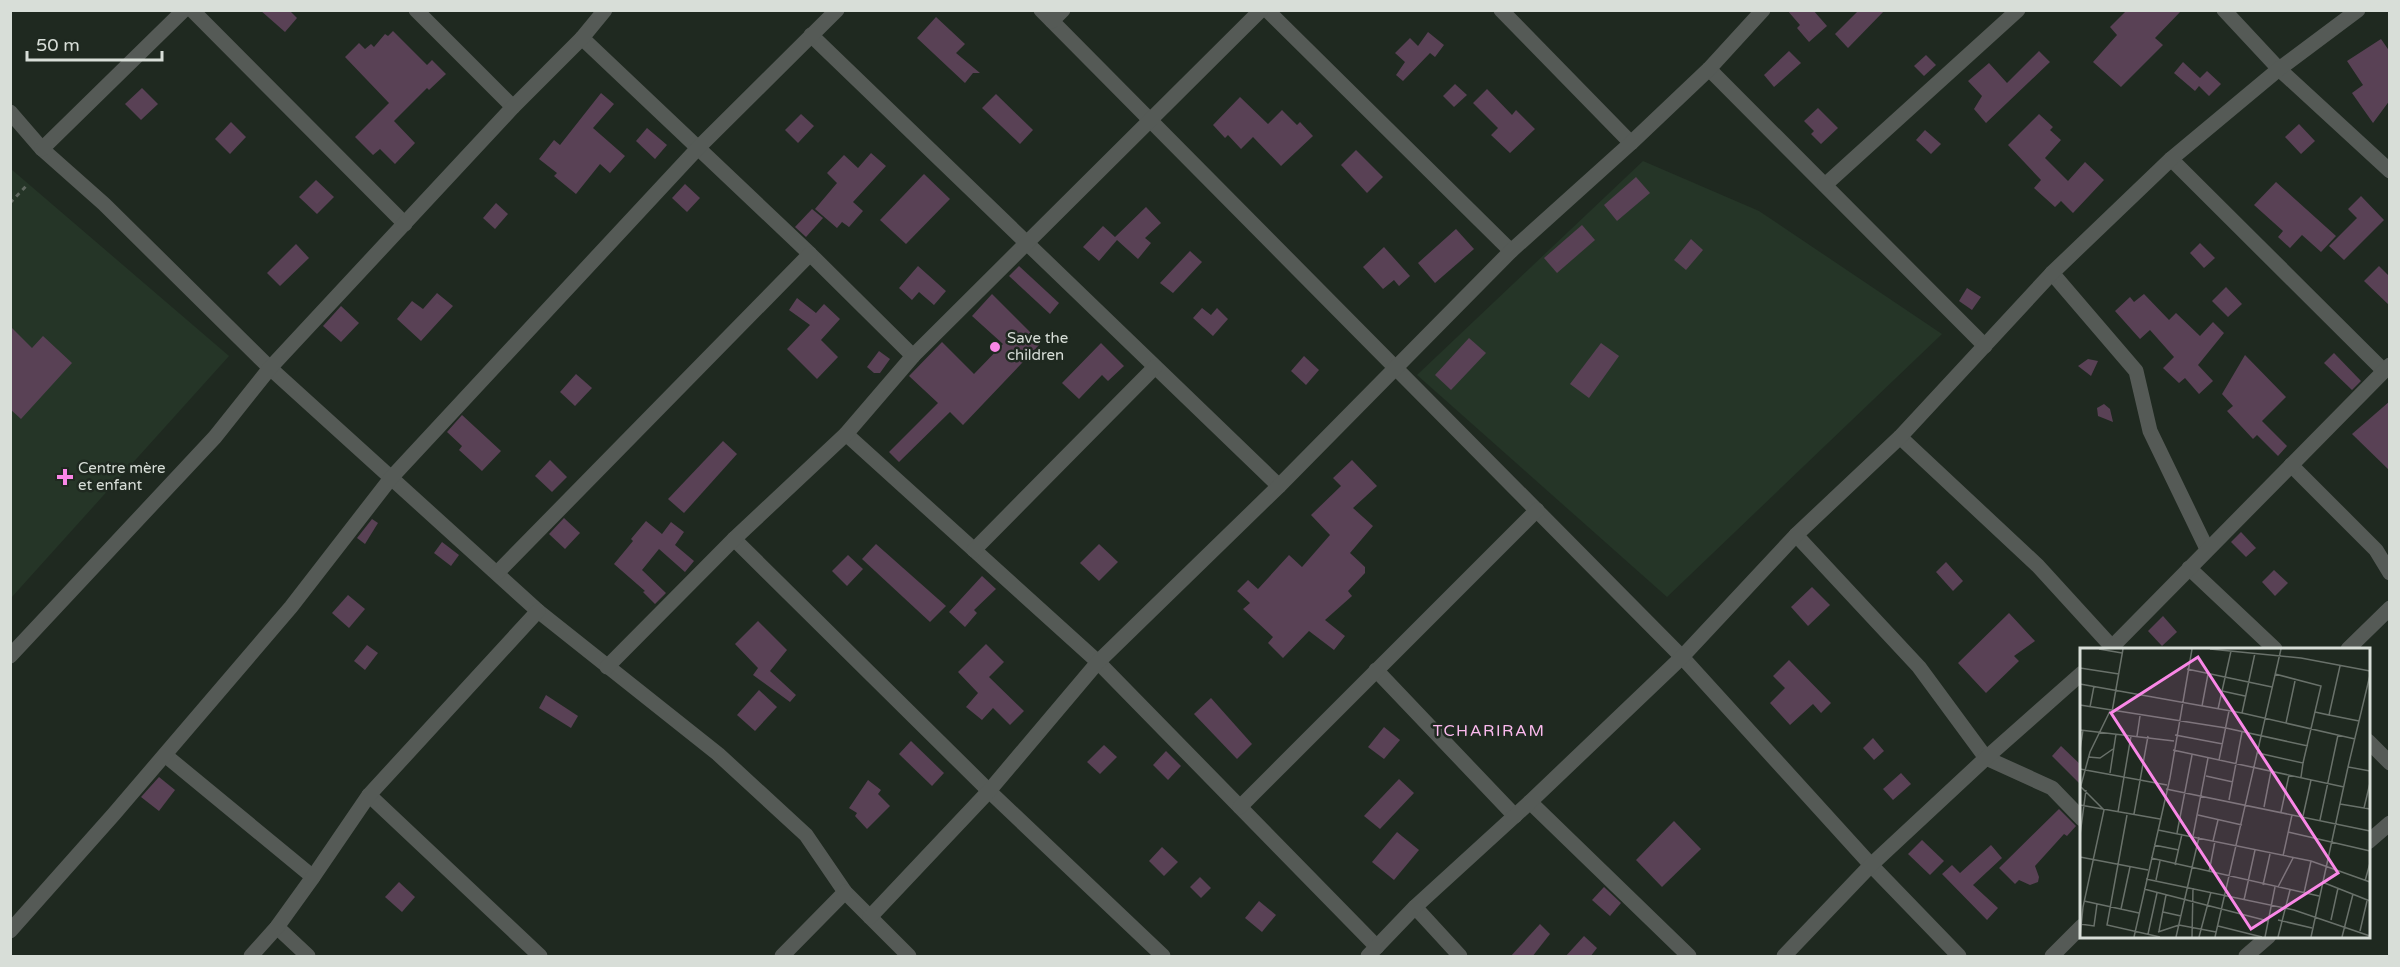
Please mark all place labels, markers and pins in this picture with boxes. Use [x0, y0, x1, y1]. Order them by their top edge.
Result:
place label: Save the children [1007, 329, 1068, 364]
marker: Save the children [988, 340, 1002, 354]
place label: Centre mère et enfant [78, 459, 166, 494]
marker: Centre mère et enfant [56, 468, 74, 486]

